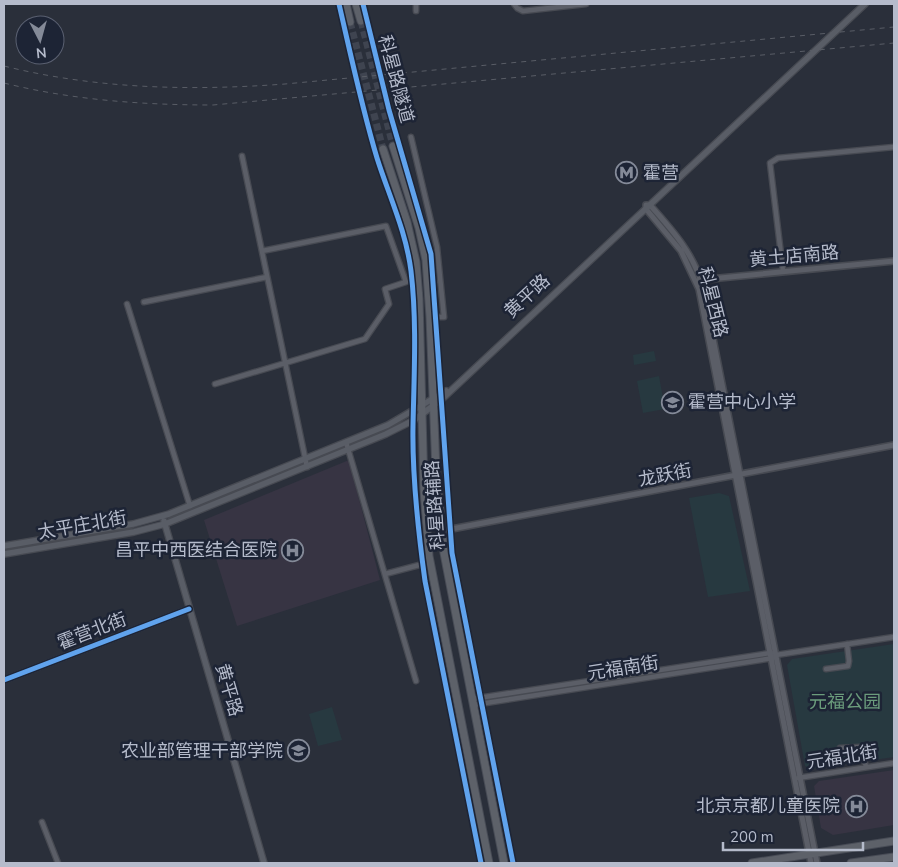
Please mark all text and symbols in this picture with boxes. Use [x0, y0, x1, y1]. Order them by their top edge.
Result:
north arrow [15, 15, 65, 65]
street label: 科星路隧道 [373, 32, 419, 126]
text: N [35, 42, 48, 62]
metro station icon: 霍营 [615, 161, 639, 185]
place label: 霍营 [643, 161, 679, 185]
street label: 黄土店南路 [748, 240, 840, 272]
street label: 科星西路 [693, 264, 733, 340]
street label: 黄平路 [499, 269, 555, 323]
school or university icon: 霍营中心小学 [660, 390, 684, 414]
place label: 霍营中心小学 [688, 390, 796, 414]
street label: 龙跃街 [636, 458, 694, 492]
street label: 科星路辅路 [420, 459, 450, 551]
street label: 太平庄北街 [36, 505, 128, 545]
place label: 昌平中西医结合医院 [115, 538, 277, 562]
hospital icon: 昌平中西医结合医院 [281, 538, 305, 562]
street label: 霍营北街 [54, 607, 130, 655]
street label: 元福南街 [586, 651, 660, 685]
street label: 黄平路 [210, 661, 248, 719]
park label: 元福公园 [809, 690, 881, 714]
place label: 农业部管理干部学院 [121, 739, 283, 763]
school or university icon: 农业部管理干部学院 [287, 739, 311, 763]
street label: 元福北街 [805, 740, 879, 774]
place label: 北京京都儿童医院 [696, 794, 840, 818]
hospital icon: 北京京都儿童医院 [844, 794, 868, 818]
scale bar [723, 820, 863, 852]
text: 200 m [730, 827, 774, 847]

